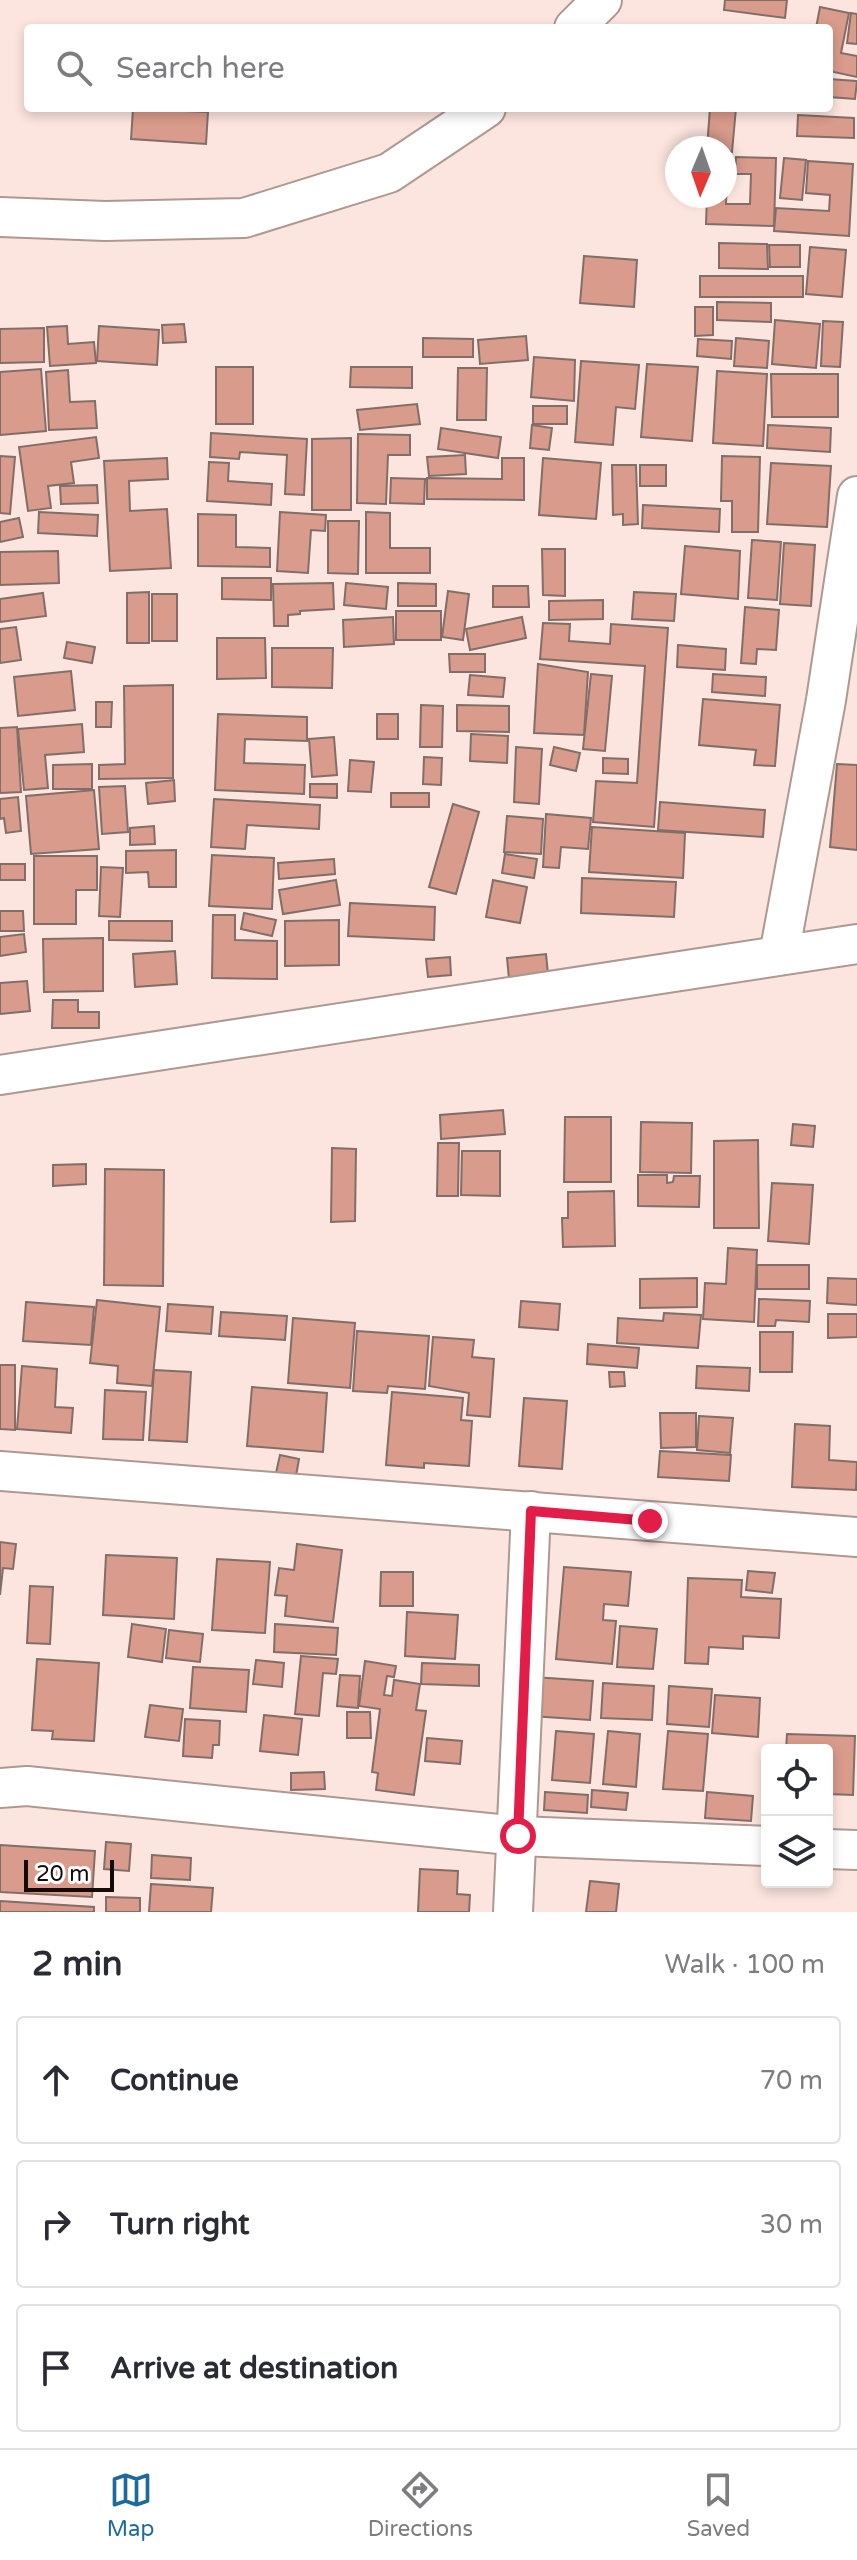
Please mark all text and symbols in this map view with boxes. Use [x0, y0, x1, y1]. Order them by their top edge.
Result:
search box [24, 24, 833, 112]
icon: search [52, 46, 96, 90]
text: Search here [116, 50, 285, 87]
north arrow [665, 136, 737, 208]
route end [632, 1503, 668, 1539]
map controls [761, 1744, 833, 1888]
button: locate [761, 1744, 833, 1816]
button: layers [761, 1816, 833, 1888]
route start [500, 1818, 536, 1854]
scale bar [24, 1856, 114, 1892]
text: 20 m [36, 1861, 90, 1887]
text: 2 min [32, 1944, 123, 1985]
text: Walk · 100 m [665, 1949, 825, 1980]
icon: ahead [34, 2058, 78, 2102]
text: Continue [110, 2062, 239, 2099]
text: 70 m [760, 2065, 823, 2096]
icon: right [34, 2202, 78, 2246]
text: Turn right [110, 2206, 250, 2243]
text: 30 m [760, 2209, 823, 2240]
icon: arrive [34, 2346, 78, 2390]
text: Arrive at destination [110, 2350, 398, 2387]
tab: Map [107, 2468, 154, 2542]
tab: Directions [368, 2468, 473, 2542]
tab: Saved [687, 2468, 750, 2542]

